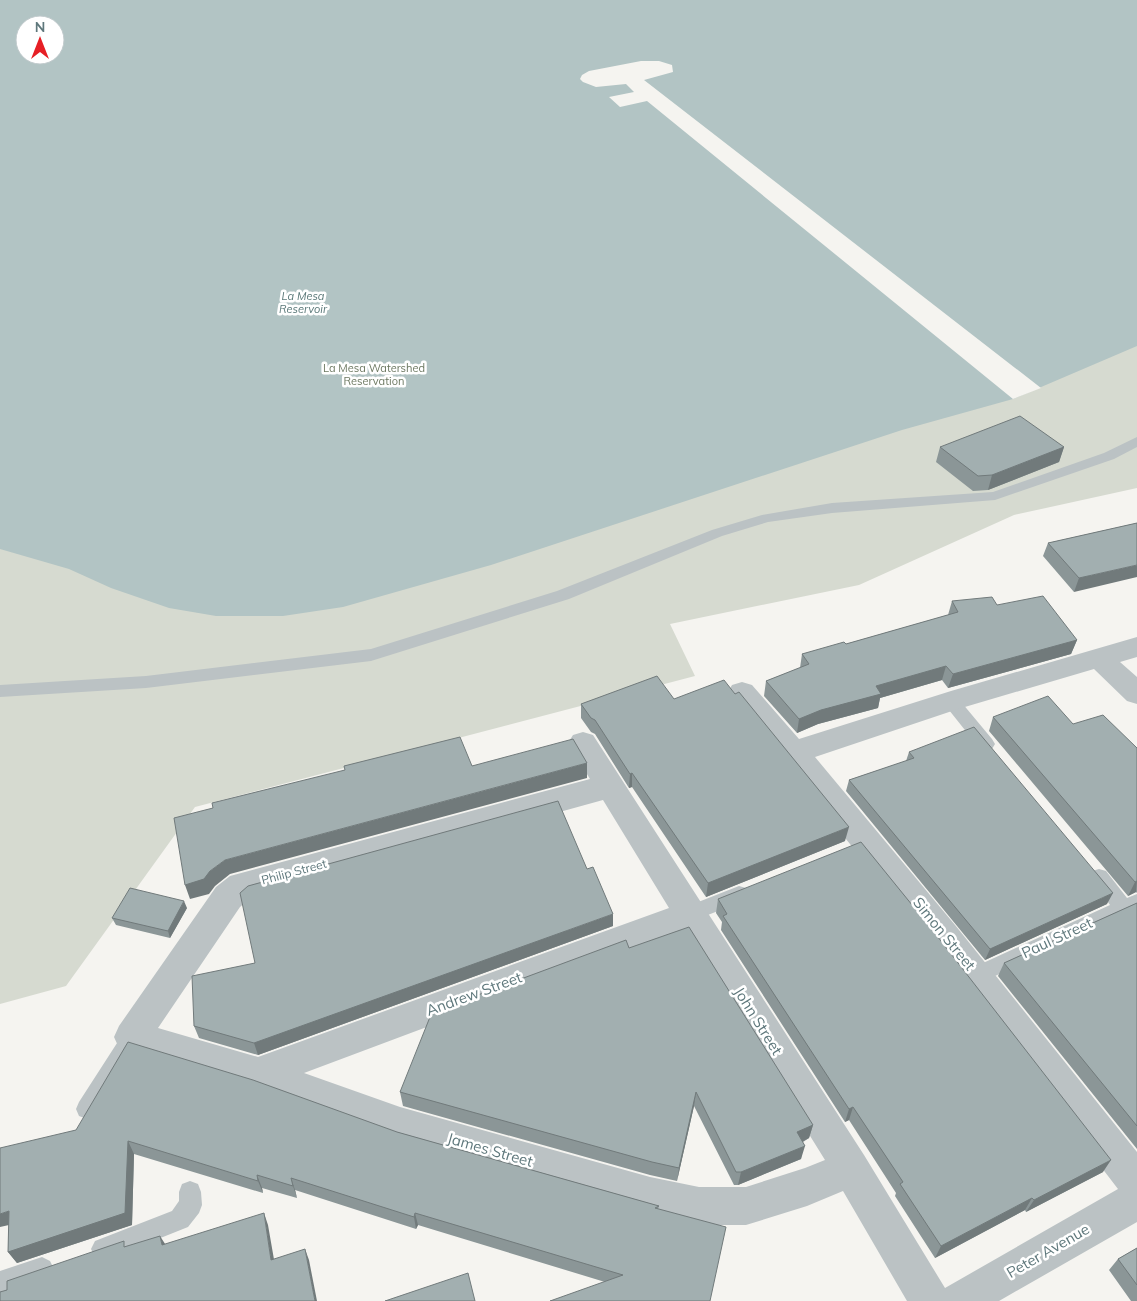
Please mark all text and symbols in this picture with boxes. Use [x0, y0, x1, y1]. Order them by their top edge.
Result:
north arrow [15, 15, 65, 65]
text: N [35, 18, 45, 36]
water label: La Mesa Reservoir [279, 289, 328, 316]
park label: La Mesa Watershed Reservation [323, 361, 425, 388]
street label: Philip Street [260, 856, 328, 887]
street label: Simon Street [909, 893, 980, 974]
street label: Paul Street [1018, 913, 1095, 962]
street label: Andrew Street [423, 967, 524, 1020]
street label: John Street [730, 983, 787, 1058]
street label: James Street [445, 1128, 535, 1171]
street label: Peter Avenue [1003, 1219, 1093, 1282]

